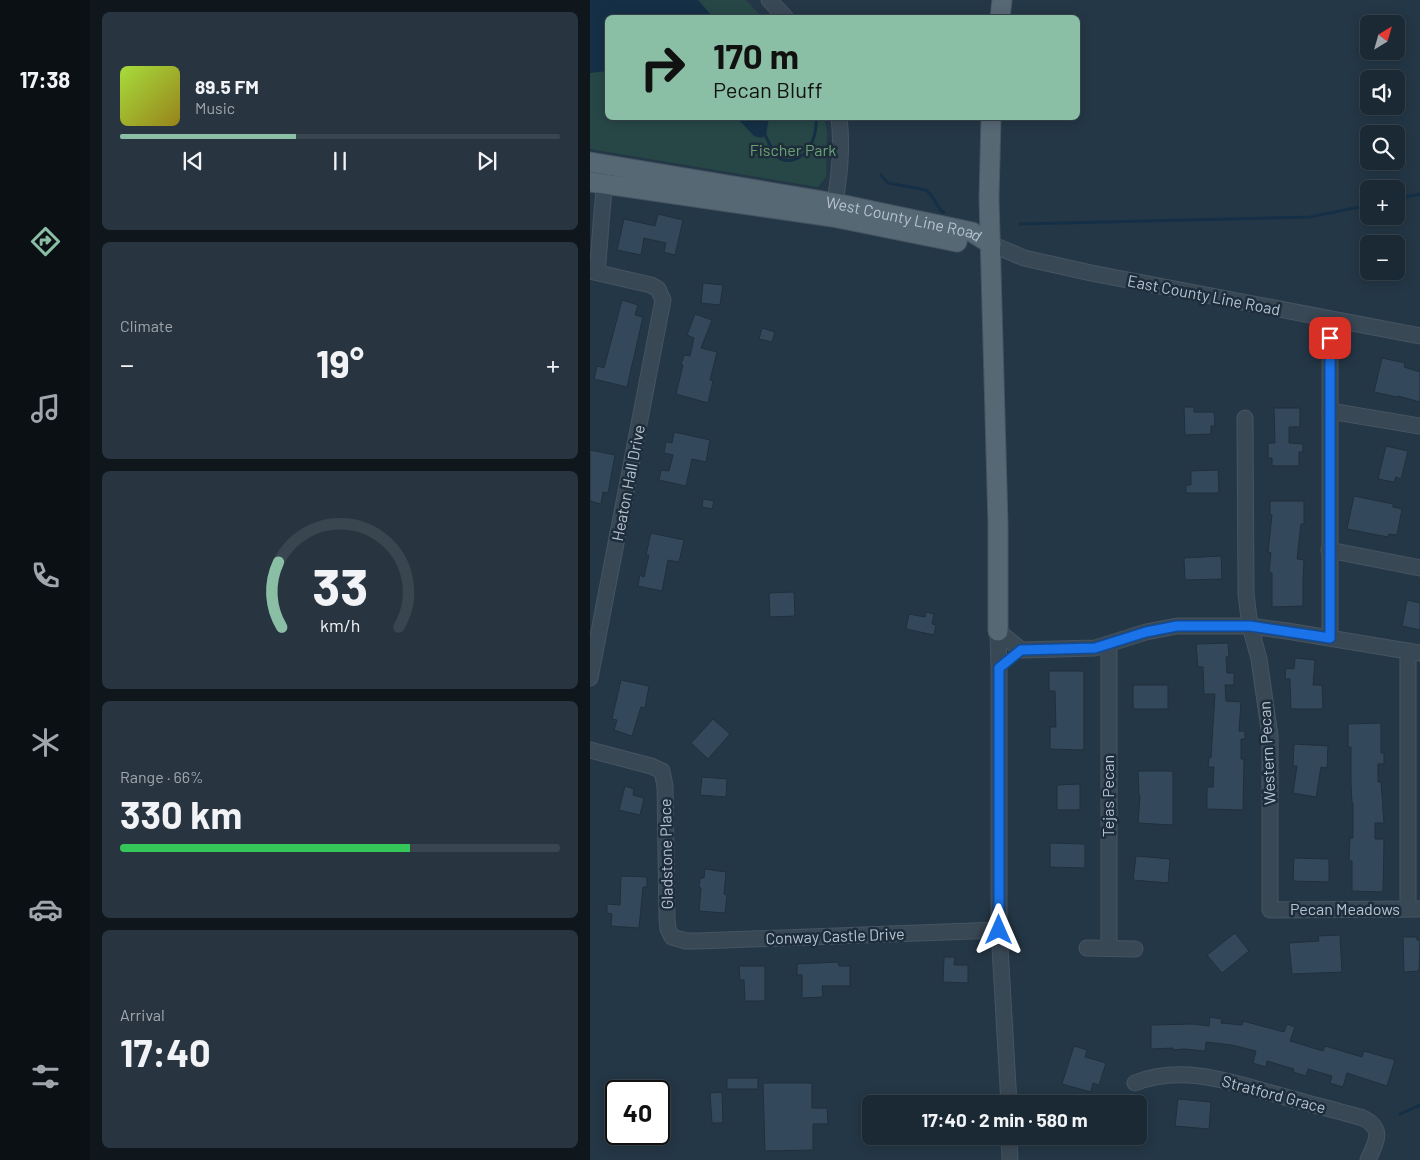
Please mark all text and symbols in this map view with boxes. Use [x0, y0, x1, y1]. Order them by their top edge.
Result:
north arrow [1360, 15, 1405, 60]
map controls [1360, 15, 1405, 280]
text: 170 m [713, 34, 799, 76]
icon: right [630, 35, 695, 100]
text: 17:38 [20, 66, 70, 92]
button: sound [1360, 70, 1405, 115]
text: 89.5 FM [195, 75, 259, 98]
text: Pecan Bluff [713, 76, 823, 102]
text: Music [195, 98, 235, 117]
button: search [1360, 125, 1405, 170]
park label: Fischer Park [750, 140, 836, 159]
icon: previous [179, 147, 207, 175]
icon: pause [326, 147, 354, 175]
icon: next [473, 147, 501, 175]
button: + [1360, 180, 1405, 225]
street label: West County Line Road [825, 192, 986, 245]
icon: directions [28, 224, 63, 259]
button: − [1360, 235, 1405, 280]
street label: East County Line Road [1126, 270, 1282, 319]
text: Climate [120, 316, 173, 335]
pin [1309, 317, 1351, 359]
icon: arrive [1316, 324, 1344, 352]
text: 19° [316, 340, 364, 386]
text: − [120, 347, 134, 381]
text: + [546, 347, 560, 381]
icon: music [28, 391, 63, 426]
street label: Heaton Hall Drive [607, 423, 648, 543]
text: 33 [312, 554, 368, 616]
icon: phone [28, 558, 63, 593]
text: km/h [320, 614, 360, 636]
street label: Western Pecan [1254, 701, 1279, 805]
icon: climate [28, 725, 63, 760]
street label: Tejas Pecan [1098, 755, 1117, 837]
text: Range · 66% [120, 767, 204, 786]
text: 330 km [120, 791, 242, 837]
street label: Gladstone Place [655, 798, 676, 910]
icon: car [28, 892, 63, 927]
street label: Pecan Meadows [1290, 899, 1400, 918]
position arrow [972, 903, 1024, 955]
street label: Conway Castle Drive [765, 924, 905, 947]
text: Arrival [120, 1005, 165, 1024]
text: 17:40 [120, 1029, 211, 1075]
icon: filters [28, 1059, 63, 1094]
street label: Stratford Grace [1220, 1071, 1328, 1117]
speed limit sign: 40 [605, 1080, 670, 1145]
text: 17:40 · 2 min · 580 m [921, 1108, 1088, 1131]

